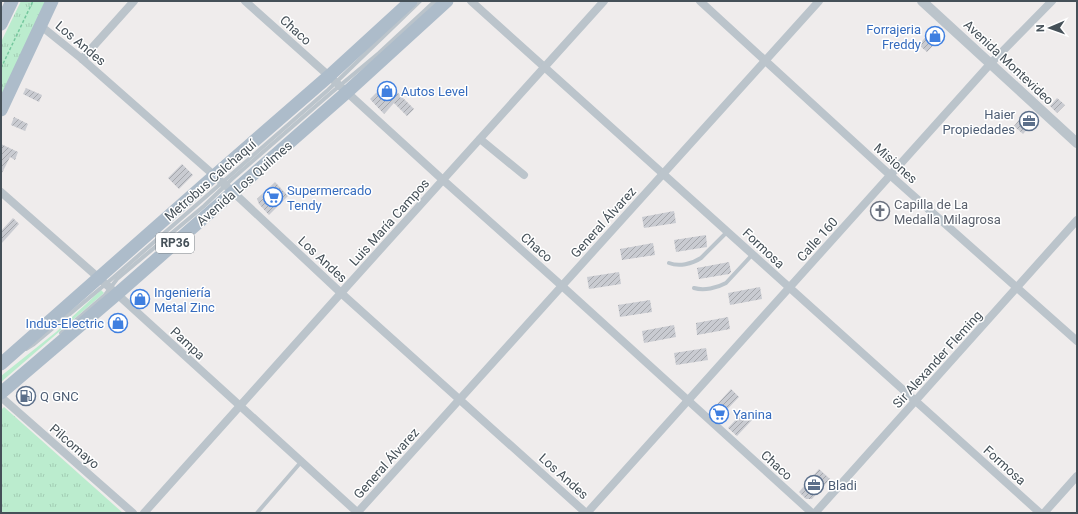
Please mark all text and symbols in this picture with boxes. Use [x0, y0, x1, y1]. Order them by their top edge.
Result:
north arrow [1030, 8, 1070, 48]
street label: Chaco [277, 12, 314, 48]
street label: Avenida Montevideo [961, 17, 1057, 108]
street label: Los Andes [53, 18, 109, 69]
place label: Forrajeria Freddy [866, 22, 921, 52]
text: N [1034, 24, 1047, 32]
shop icon: Forrajeria Freddy [924, 25, 946, 47]
shop icon: Autos Level [376, 80, 398, 102]
place label: Autos Level [401, 84, 468, 99]
place label: Haier Propiedades [942, 107, 1016, 137]
office icon: Haier Propiedades [1018, 110, 1040, 132]
street label: Metrobus Calchaquí [162, 136, 260, 224]
street label: Avenida Los Quilmes [194, 138, 295, 229]
street label: Misiones [871, 140, 920, 187]
street label: Luis María Campos [346, 176, 433, 269]
place label: Supermercado Tendy [287, 183, 372, 213]
street label: General Álvarez [568, 183, 639, 261]
supermarket icon: Supermercado Tendy [262, 186, 284, 208]
place label: Capilla de La Medalla Milagrosa [894, 197, 1001, 227]
church icon: Capilla de La Medalla Milagrosa [869, 200, 891, 222]
street label: Calle 160 [794, 214, 841, 264]
street label: Formosa [740, 225, 788, 271]
street label: Chaco [518, 230, 556, 265]
road number: RP36 [156, 233, 194, 253]
street label: Los Andes [295, 233, 350, 286]
place label: Ingeniería Metal Zinc [154, 285, 215, 315]
shop icon: Ingeniería Metal Zinc [129, 288, 151, 310]
street label: Sir Alexander Fleming [890, 308, 985, 411]
shop icon: Indus-Electric [107, 312, 129, 334]
place label: Indus-Electric [26, 316, 104, 331]
street label: Pampa [168, 324, 208, 363]
fuel station icon: Q GNC [15, 385, 37, 407]
place label: Q GNC [40, 389, 79, 404]
supermarket icon: Yanina [708, 403, 730, 425]
place label: Yanina [733, 407, 772, 422]
street label: Pilcomayo [47, 421, 102, 472]
street label: General Álvarez [351, 424, 422, 502]
street label: Formosa [981, 443, 1029, 488]
street label: Chaco [758, 447, 795, 483]
street label: Los Andes [536, 450, 592, 503]
office icon: Bladi [803, 474, 825, 496]
place label: Bladi [828, 478, 857, 493]

